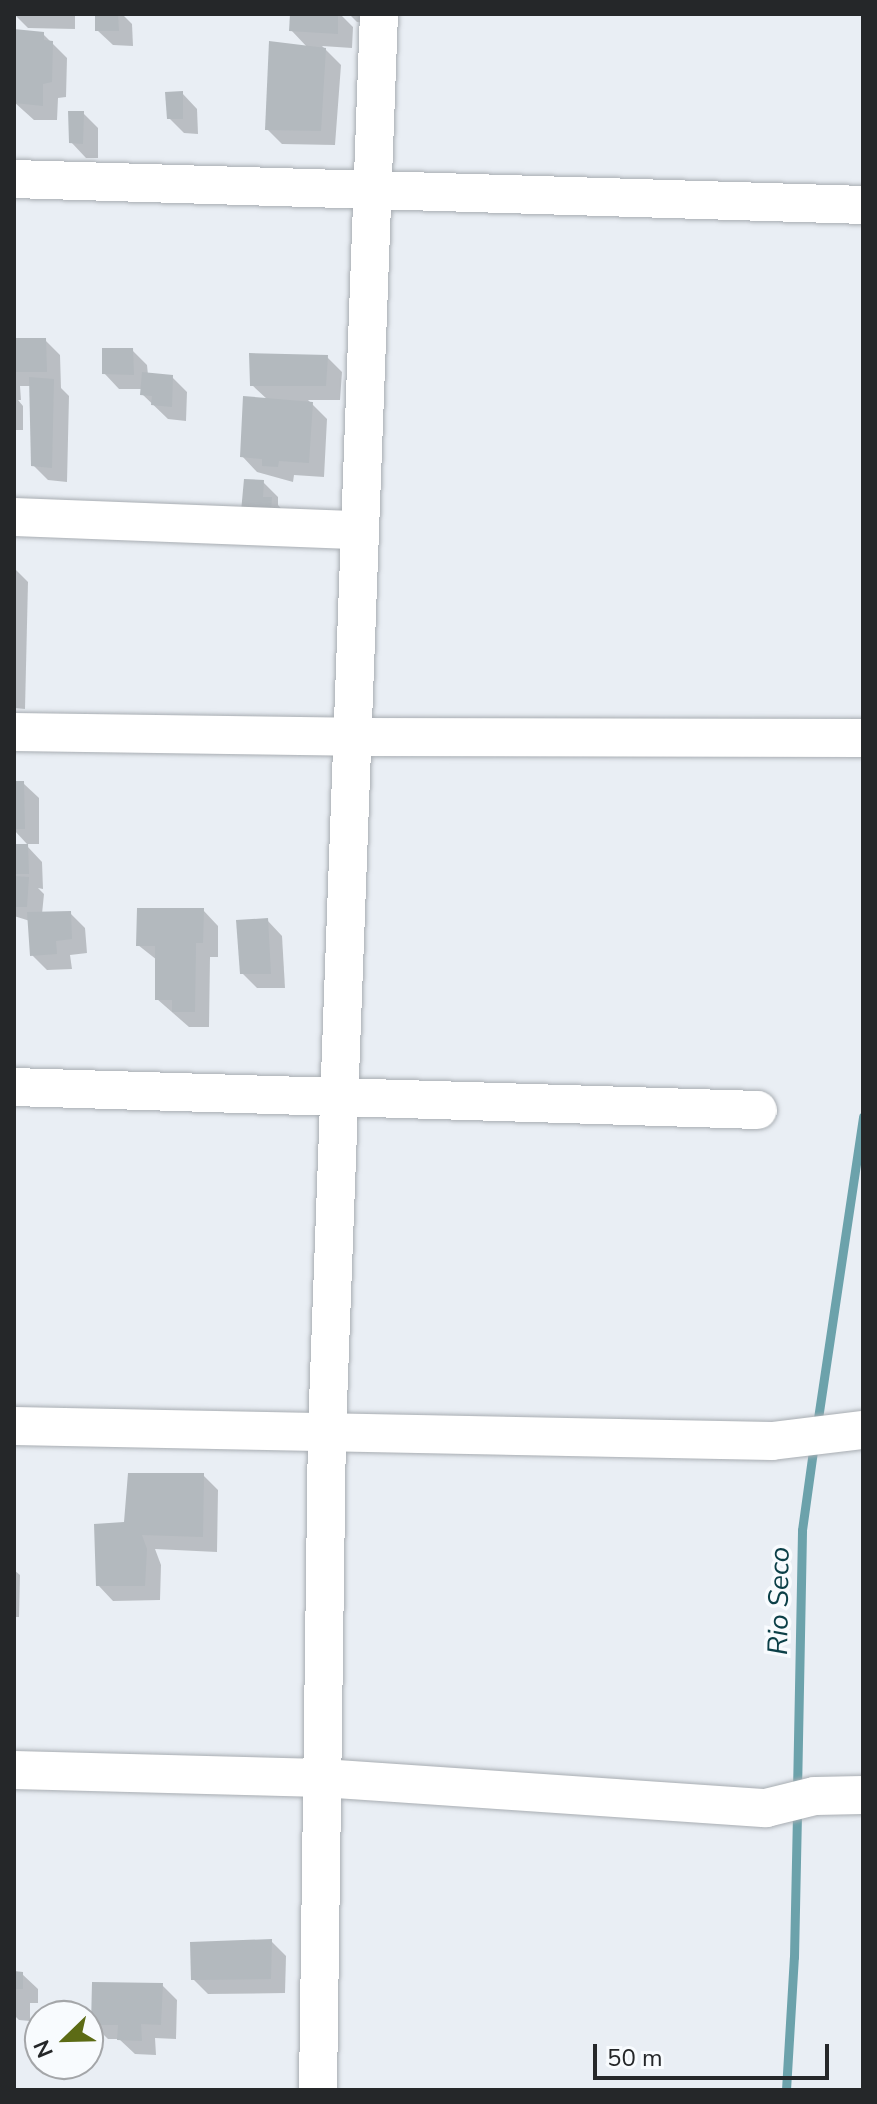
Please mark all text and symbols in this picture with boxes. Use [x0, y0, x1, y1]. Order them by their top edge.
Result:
water label: Rio Seco [761, 1547, 797, 1655]
north arrow [24, 2000, 104, 2080]
scale bar [597, 2028, 833, 2078]
text: N [27, 2035, 61, 2062]
text: 50 m [607, 2042, 663, 2074]

